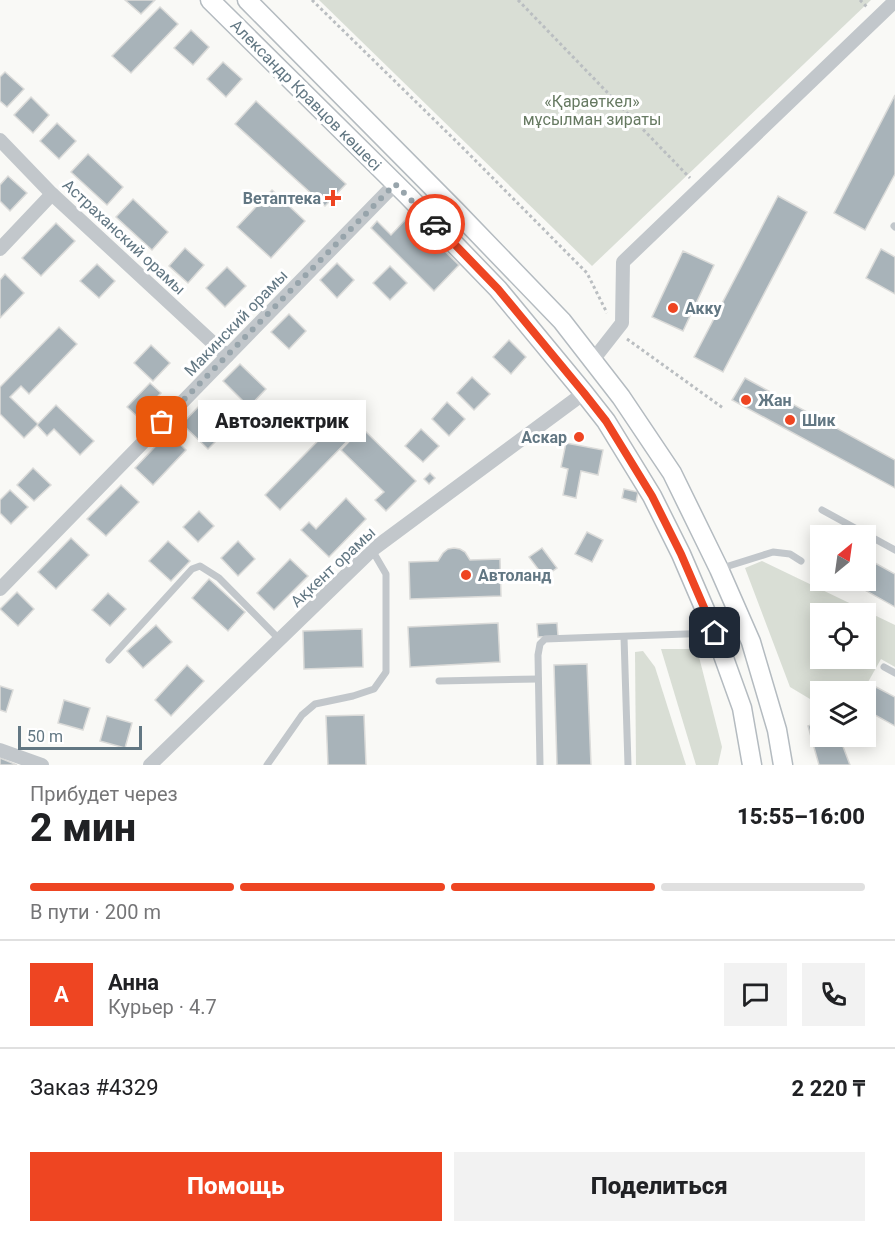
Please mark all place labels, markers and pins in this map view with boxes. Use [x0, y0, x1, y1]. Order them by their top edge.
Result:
place label: Ветаптека [243, 189, 321, 208]
marker: Ветаптека [326, 191, 340, 205]
place label: Акку [685, 299, 722, 318]
marker: Акку [666, 301, 680, 315]
place label: Жан [758, 391, 792, 410]
marker: Жан [739, 393, 753, 407]
pin [136, 396, 187, 447]
callout: Автоэлектрик [198, 401, 366, 443]
place label: Шик [802, 411, 836, 430]
marker: Шик [783, 413, 797, 427]
place label: Аскар [521, 428, 567, 447]
marker: Аскар [572, 430, 586, 444]
place label: Автоланд [478, 566, 551, 585]
marker: Автоланд [459, 568, 473, 582]
pin [689, 607, 740, 658]

